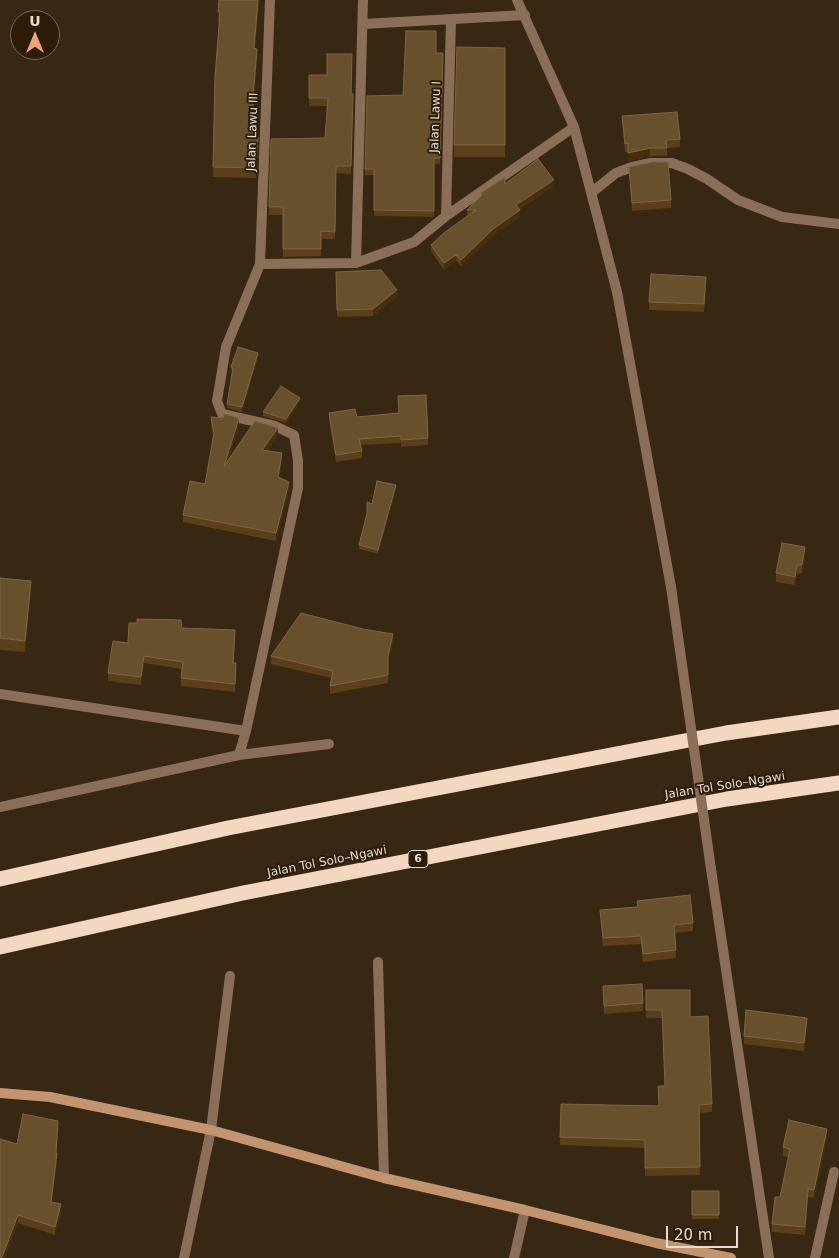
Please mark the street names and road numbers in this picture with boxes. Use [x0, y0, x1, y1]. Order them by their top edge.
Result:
street label: Jalan Lawu I [428, 81, 444, 153]
street label: Jalan Lawu III [244, 92, 262, 172]
street label: Jalan Tol Solo–Ngawi [664, 769, 786, 803]
street label: Jalan Tol Solo–Ngawi [266, 843, 388, 881]
road number: 6 [408, 851, 428, 868]

